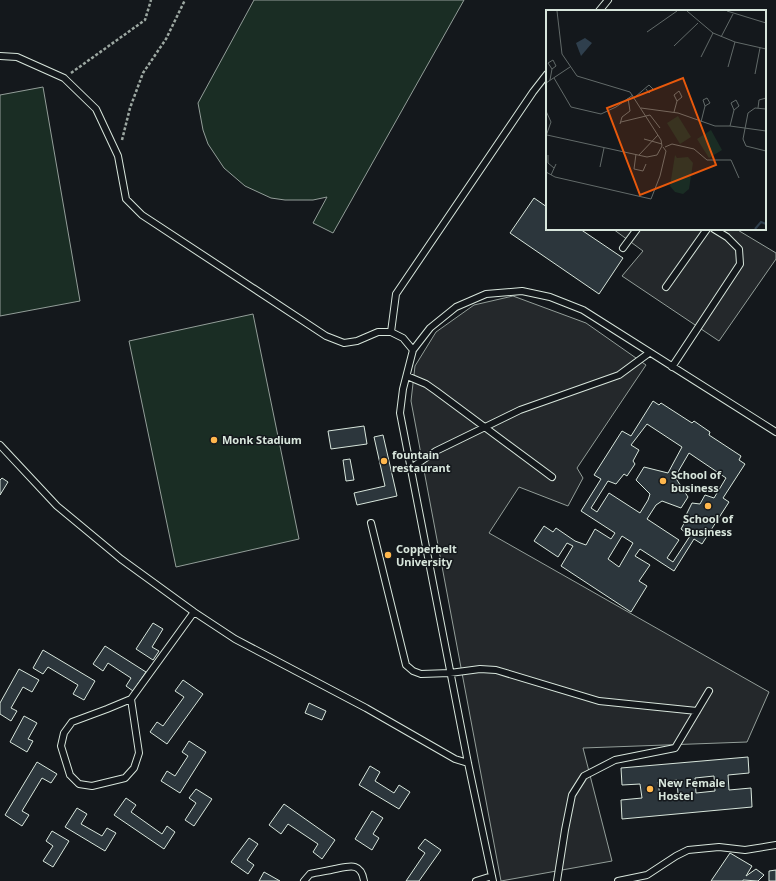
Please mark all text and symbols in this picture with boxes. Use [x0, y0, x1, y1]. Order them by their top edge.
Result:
inset map [546, 10, 766, 230]
place label: Monk Stadium [222, 432, 302, 447]
marker: Monk Stadium [209, 435, 219, 445]
place label: fountain restaurant [392, 447, 451, 475]
marker: fountain restaurant [379, 456, 389, 466]
place label: School of business [671, 467, 722, 495]
marker: School of business [658, 476, 668, 486]
marker: School of Business [703, 501, 713, 511]
place label: School of Business [683, 511, 734, 539]
place label: Copperbelt University [396, 541, 457, 569]
marker: Copperbelt University [383, 550, 393, 560]
place label: New Female Hostel [658, 775, 726, 803]
marker: New Female Hostel [645, 784, 655, 794]

